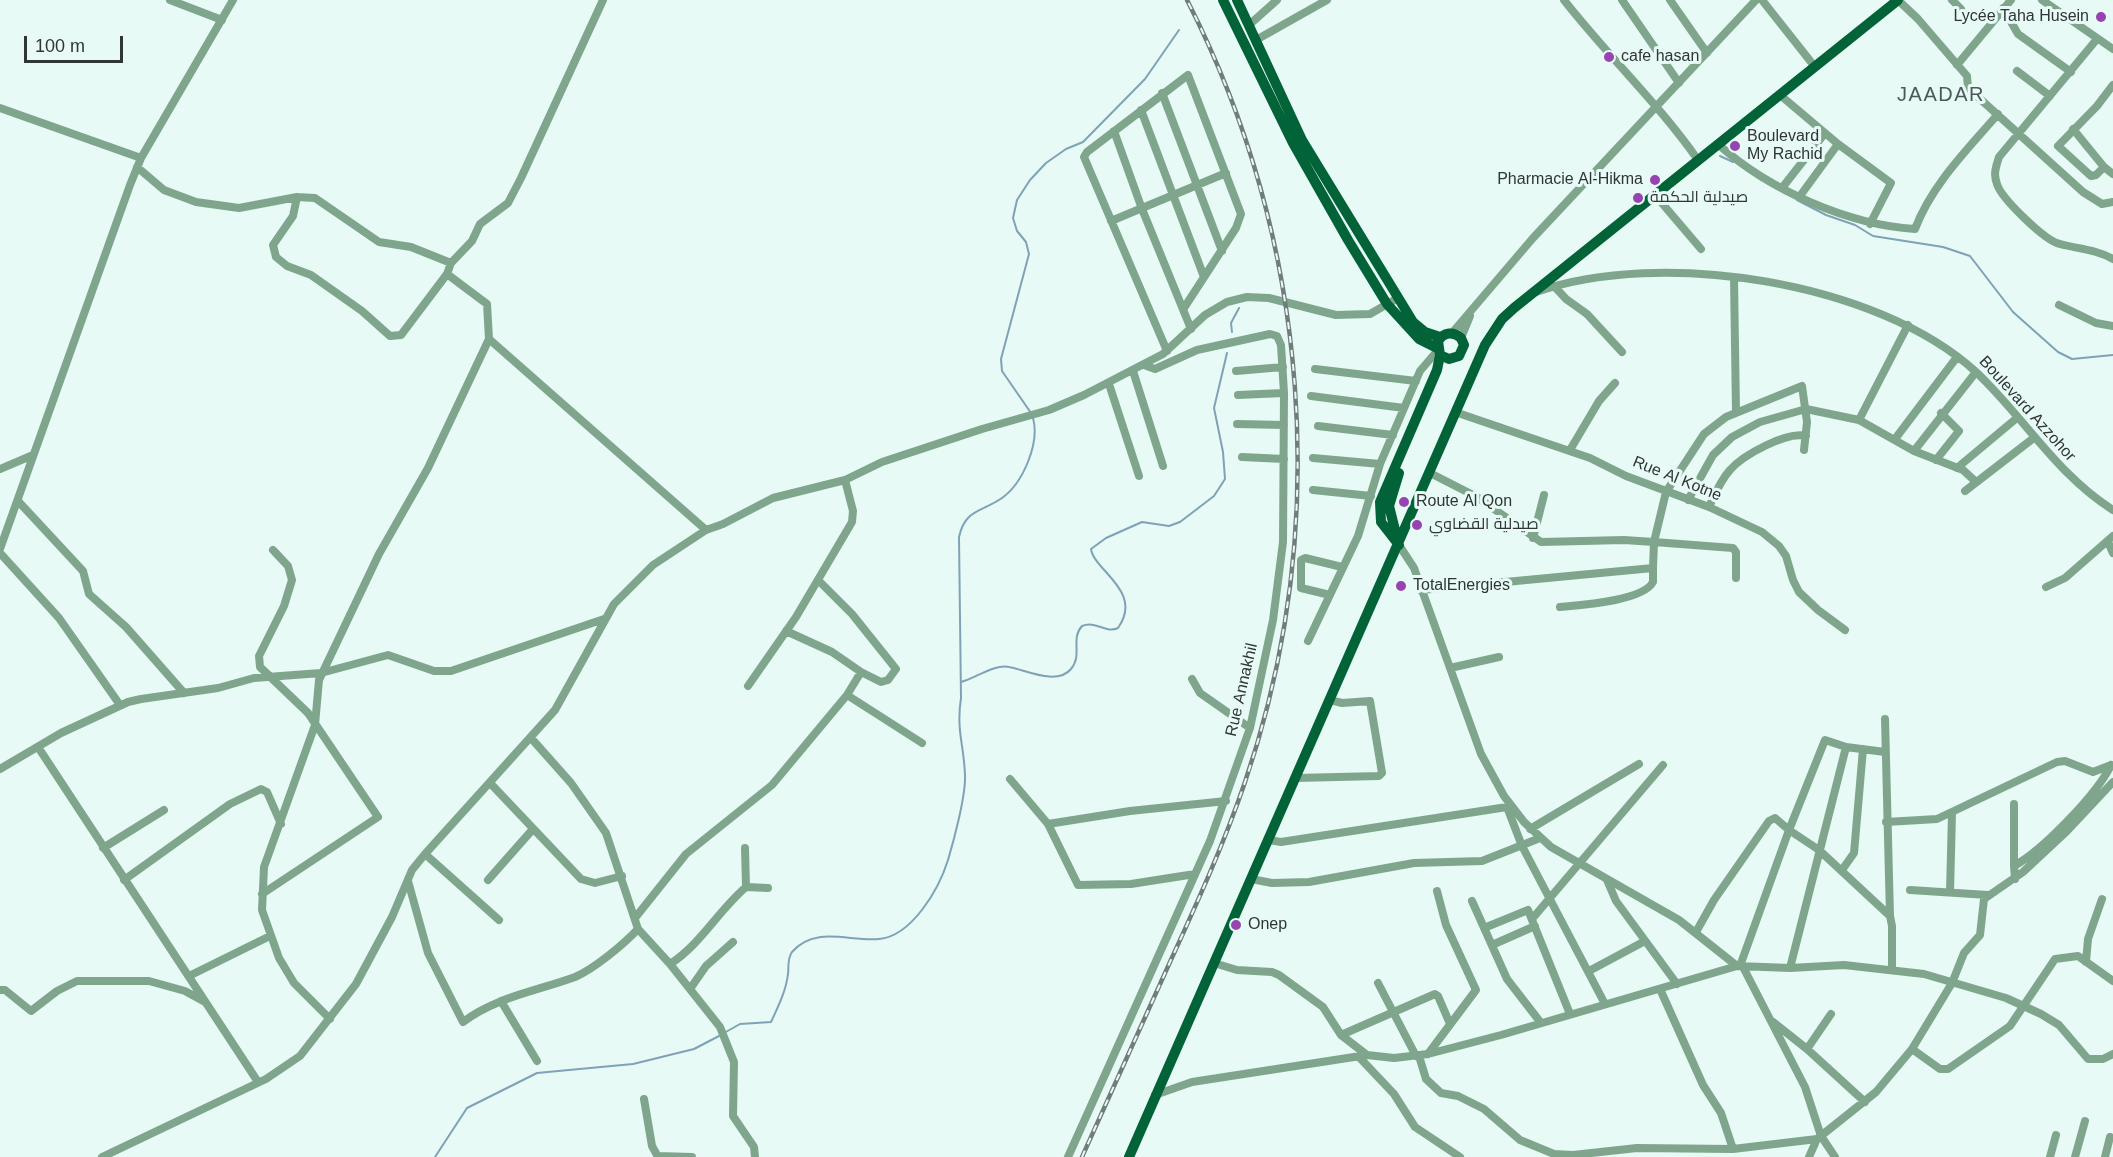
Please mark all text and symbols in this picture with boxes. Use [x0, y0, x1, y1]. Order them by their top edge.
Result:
place label: Lycée Taha Husein [1954, 7, 2089, 27]
marker: Lycée Taha Husein [2094, 10, 2108, 24]
scale bar [27, 24, 126, 62]
text: 100 m [35, 36, 85, 56]
place label: cafe hasan [1621, 47, 1699, 67]
marker: cafe hasan [1602, 50, 1616, 64]
district label: JAADAR [1897, 83, 1985, 107]
place label: Boulevard My Rachid [1747, 127, 1823, 165]
marker: Boulevard My Rachid [1728, 139, 1742, 153]
place label: Pharmacie Al-Hikma [1497, 170, 1643, 190]
marker: Pharmacie Al-Hikma [1648, 173, 1662, 187]
place label: صيدلية الحكمة [1650, 188, 1748, 208]
marker: صيدلية الحكمة [1631, 191, 1645, 205]
street label: Boulevard Azzohor [1975, 352, 2079, 466]
street label: Rue Al Kotne [1630, 452, 1724, 506]
place label: Route Al Qon [1416, 492, 1512, 512]
marker: Route Al Qon [1397, 495, 1411, 509]
place label: صيدلية القضاوي [1429, 515, 1539, 535]
marker: صيدلية القضاوي [1410, 518, 1424, 532]
place label: TotalEnergies [1413, 576, 1510, 596]
marker: TotalEnergies [1394, 579, 1408, 593]
street label: Rue Annakhil [1222, 641, 1262, 739]
place label: Onep [1248, 915, 1287, 935]
marker: Onep [1229, 918, 1243, 932]

